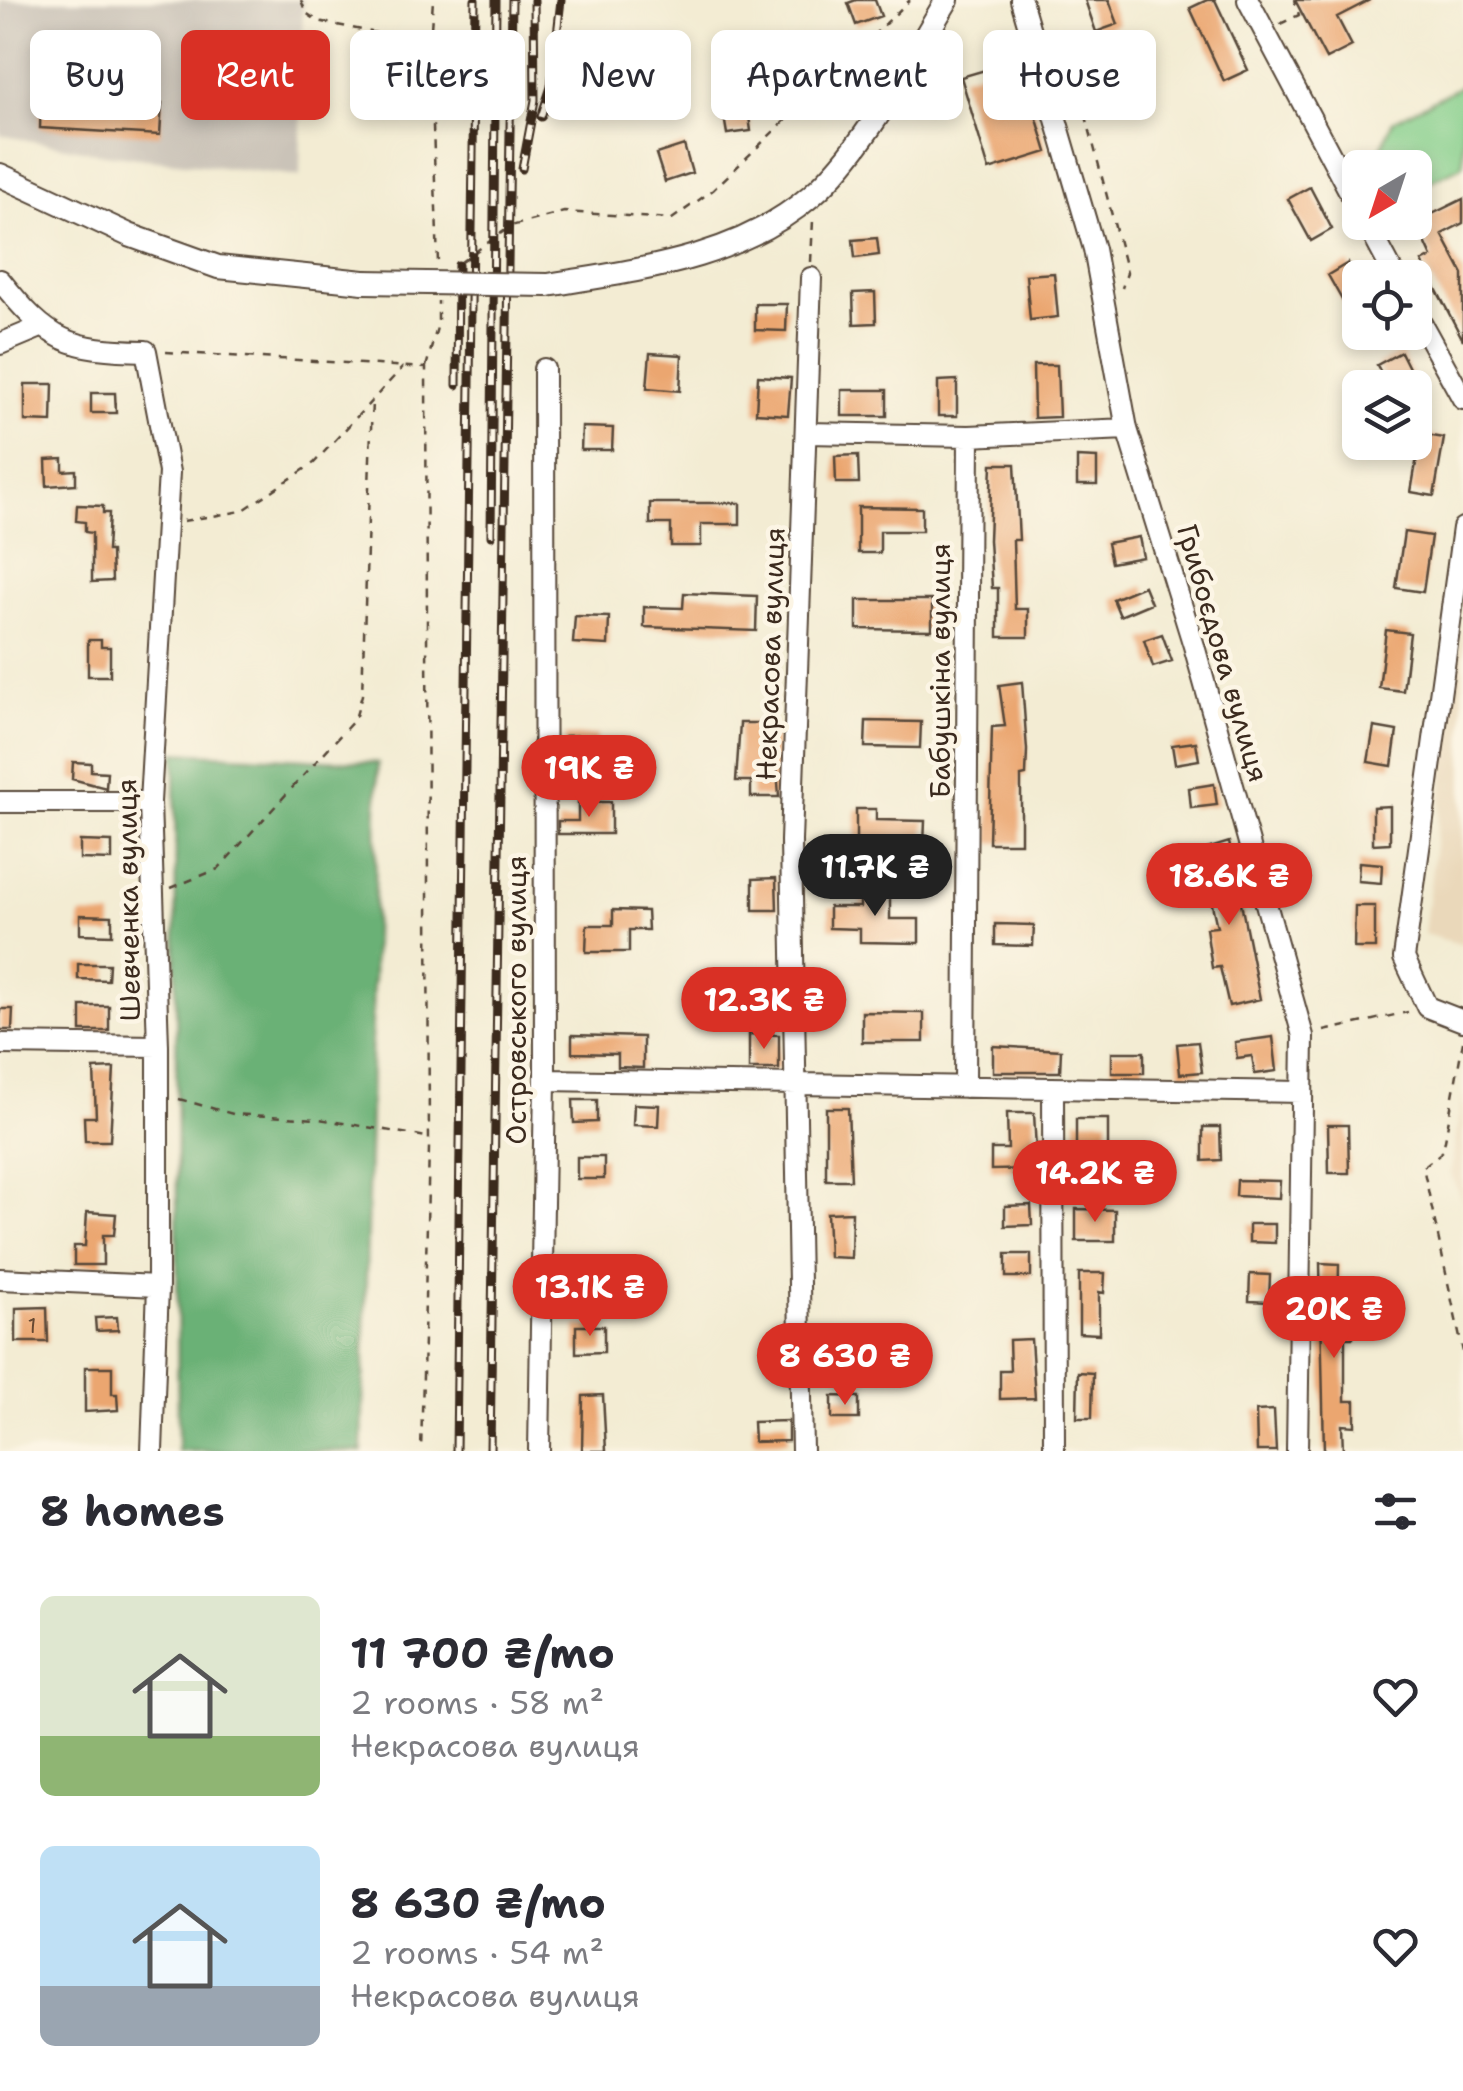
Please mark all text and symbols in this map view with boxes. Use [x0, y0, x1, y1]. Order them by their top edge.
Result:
chip: Buy [30, 30, 161, 120]
chip: Rent [181, 30, 330, 120]
chip: Filters [350, 30, 525, 120]
chip: New [545, 30, 691, 120]
chip: Apartment [711, 30, 963, 120]
chip: House [983, 30, 1156, 120]
north arrow [1342, 150, 1432, 240]
map controls [1342, 150, 1432, 460]
button: locate [1342, 260, 1432, 350]
button: layers [1342, 370, 1432, 460]
street label: Грибоєдова вулиця [1168, 520, 1278, 786]
street label: Некрасова вулиця [747, 527, 793, 781]
street label: Бабушкіна вулиця [921, 543, 959, 799]
pin: 19K ₴ [519, 735, 659, 820]
text: 19K ₴ [543, 746, 635, 789]
street label: Шевченка вулиця [107, 778, 149, 1022]
pin: 11.7K ₴ [783, 834, 967, 919]
pin: 18.6K ₴ [1137, 843, 1321, 928]
text: 11.7K ₴ [820, 845, 930, 888]
text: 18.6K ₴ [1168, 854, 1290, 897]
street label: Островського вулиця [497, 855, 535, 1145]
pin: 12.3K ₴ [672, 967, 856, 1052]
text: 12.3K ₴ [703, 978, 825, 1021]
pin: 14.2K ₴ [1003, 1140, 1187, 1225]
text: 14.2K ₴ [1035, 1151, 1155, 1194]
pin: 13.1K ₴ [498, 1254, 682, 1339]
text: 13.1K ₴ [535, 1265, 645, 1308]
pin: 20K ₴ [1264, 1276, 1404, 1361]
text: 20K ₴ [1285, 1287, 1383, 1330]
house number: 1 [27, 1311, 37, 1340]
pin: 8 630 ₴ [753, 1323, 937, 1408]
text: 8 630 ₴ [779, 1334, 911, 1377]
text: 8 homes [40, 1483, 225, 1539]
icon: filters [1368, 1484, 1423, 1539]
text: 11 700 ₴/mo [350, 1625, 615, 1681]
icon: home [120, 1636, 240, 1756]
icon: heart [1368, 1669, 1423, 1724]
text: 2 rooms · 58 m² [350, 1681, 604, 1724]
text: Некрасова вулиця [350, 1724, 640, 1767]
text: 8 630 ₴/mo [350, 1875, 606, 1931]
icon: home [120, 1886, 240, 2006]
icon: heart [1368, 1919, 1423, 1974]
text: 2 rooms · 54 m² [350, 1931, 604, 1974]
text: Некрасова вулиця [350, 1974, 640, 2017]

